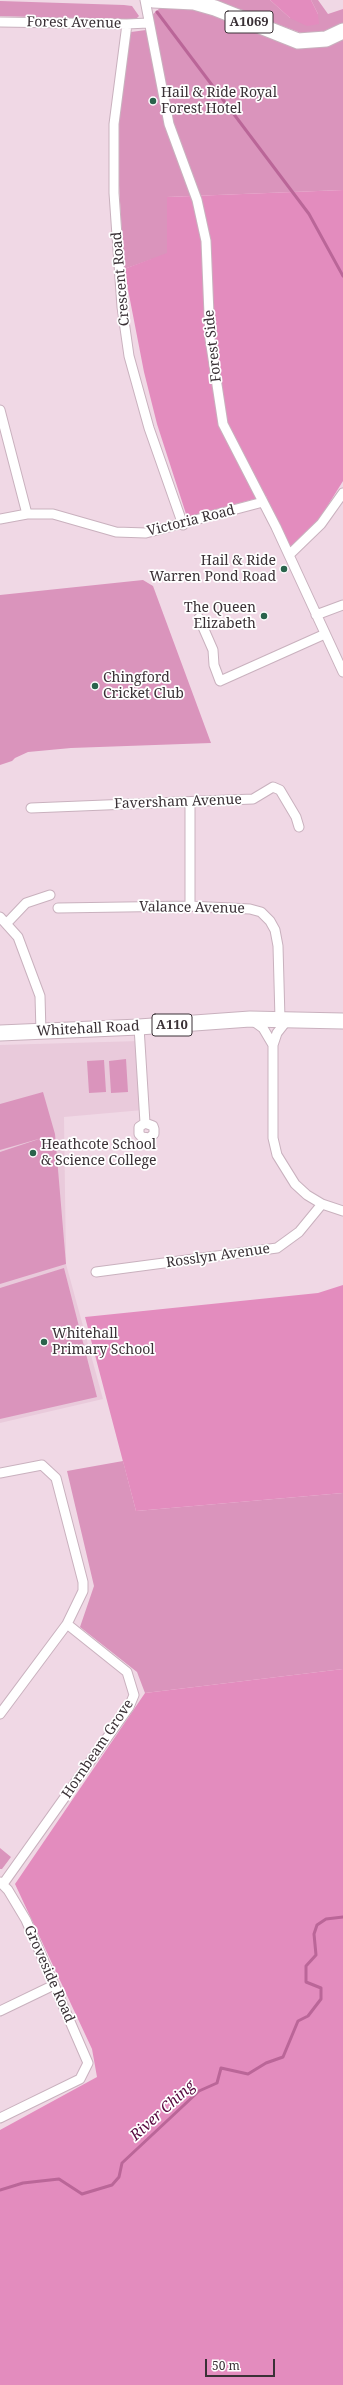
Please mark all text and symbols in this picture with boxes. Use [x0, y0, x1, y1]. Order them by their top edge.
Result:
road number: A1069 [225, 11, 273, 33]
street label: Forest Avenue [26, 14, 122, 32]
place label: Hail & Ride Royal Forest Hotel [161, 85, 277, 118]
marker: Hail & Ride Royal Forest Hotel [148, 96, 158, 106]
street label: Crescent Road [109, 231, 133, 327]
street label: Forest Side [201, 309, 225, 383]
street label: Victoria Road [145, 502, 237, 540]
place label: Hail & Ride Warren Pond Road [150, 553, 276, 586]
marker: Hail & Ride Warren Pond Road [279, 564, 289, 574]
place label: The Queen Elizabeth [184, 600, 256, 632]
marker: The Queen Elizabeth [259, 611, 269, 621]
place label: Chingford Cricket Club [103, 670, 184, 702]
marker: Chingford Cricket Club [90, 681, 100, 691]
street label: Faversham Avenue [114, 791, 242, 813]
street label: Valance Avenue [139, 899, 245, 917]
road number: A110 [152, 1014, 192, 1036]
street label: Whitehall Road [36, 1018, 140, 1040]
place label: Heathcote School & Science College [41, 1137, 156, 1170]
marker: Heathcote School & Science College [28, 1148, 38, 1158]
street label: Rosslyn Avenue [165, 1240, 271, 1272]
place label: Whitehall Primary School [52, 1326, 155, 1358]
marker: Whitehall Primary School [39, 1337, 49, 1347]
street label: Hornbeam Grove [59, 1696, 137, 1802]
street label: Groveside Road [20, 1923, 78, 2025]
water label: River Ching [127, 2077, 199, 2145]
scale bar [207, 2351, 277, 2377]
text: 50 m [212, 2357, 240, 2374]

